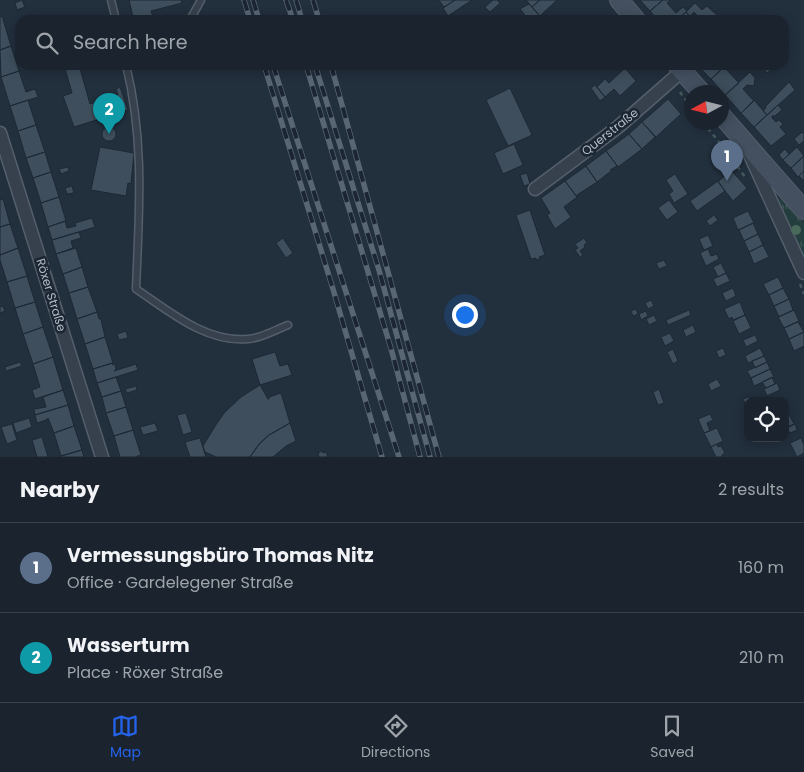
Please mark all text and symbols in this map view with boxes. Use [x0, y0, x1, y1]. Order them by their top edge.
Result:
search box [15, 15, 789, 70]
icon: search [33, 29, 61, 57]
text: Search here [73, 29, 187, 56]
north arrow [684, 85, 729, 130]
pin: 2 [93, 93, 125, 134]
street label: Querstraße [578, 104, 642, 159]
pin: 1 [711, 140, 743, 181]
street label: Röxer Straße [32, 256, 71, 333]
your location [452, 302, 478, 328]
map controls [744, 397, 789, 442]
button: locate [744, 397, 789, 442]
text: Nearby [20, 475, 100, 504]
text: 2 results [718, 478, 784, 501]
text: Vermessungsbüro Thomas Nitz [67, 542, 374, 569]
text: 1 [33, 556, 39, 579]
text: 160 m [738, 556, 784, 579]
text: Office · Gardelegener Straße [67, 571, 293, 594]
text: Wasserturm [67, 632, 190, 659]
text: 2 [31, 646, 41, 669]
text: 210 m [739, 646, 784, 669]
text: Place · Röxer Straße [67, 661, 223, 684]
tab: Map [110, 712, 141, 763]
tab: Directions [361, 712, 430, 763]
tab: Saved [650, 712, 694, 763]

